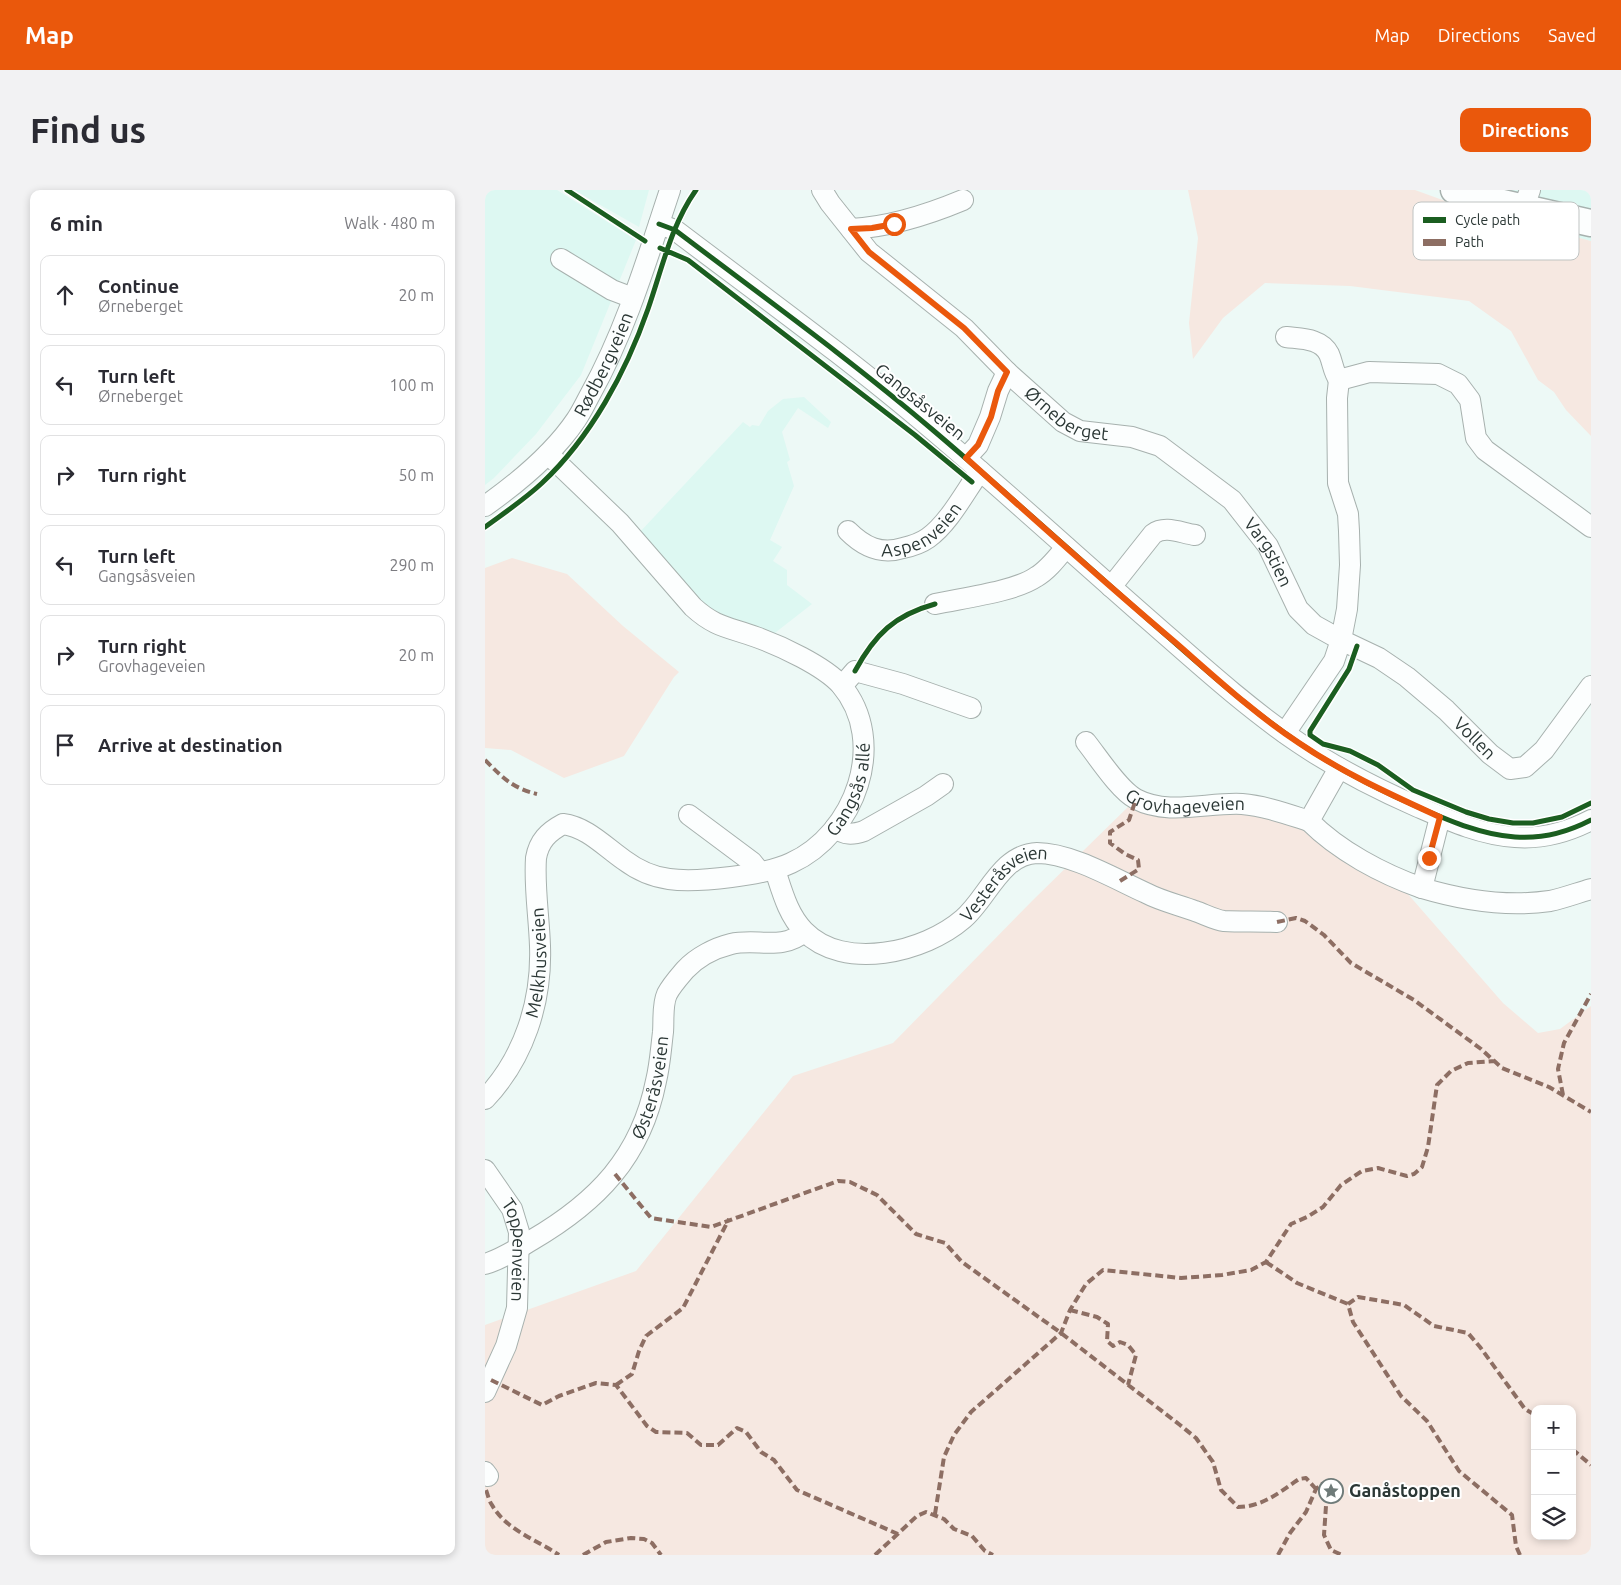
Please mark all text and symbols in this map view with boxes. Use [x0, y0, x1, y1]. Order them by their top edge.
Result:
text: Map [25, 22, 74, 49]
text: Map [1374, 25, 1410, 45]
text: Directions [1438, 25, 1520, 45]
text: Saved [1548, 25, 1596, 45]
button: Directions [1460, 108, 1591, 152]
text: Find us [30, 110, 146, 150]
legend [1413, 202, 1579, 260]
text: 6 min [50, 211, 103, 235]
text: Cycle path [1455, 212, 1520, 228]
route start [883, 213, 906, 236]
text: Walk · 480 m [344, 214, 435, 232]
text: Path [1455, 234, 1484, 250]
text: Continue [98, 275, 179, 297]
icon: ahead [51, 281, 79, 309]
text: 20 m [398, 286, 434, 304]
text: Ørneberget [98, 297, 183, 315]
street label: Rødbergveien [569, 309, 636, 420]
street label: Gangsåsveien [872, 359, 970, 444]
text: Turn left [98, 365, 176, 387]
icon: left [51, 371, 79, 399]
text: 100 m [389, 376, 434, 394]
street label: Ørneberget [1021, 382, 1110, 443]
text: Ørneberget [98, 387, 183, 405]
icon: right [51, 461, 79, 489]
text: Turn right [98, 464, 186, 486]
text: 50 m [398, 466, 434, 484]
street label: Aspenveien [881, 498, 965, 560]
street label: Vargstien [1241, 513, 1297, 590]
text: Turn left [98, 545, 176, 567]
icon: left [51, 551, 79, 579]
text: 290 m [389, 556, 434, 574]
text: Gangsåsveien [98, 567, 196, 585]
text: Turn right [98, 635, 186, 657]
icon: right [51, 641, 79, 669]
text: 20 m [398, 646, 434, 664]
text: Grovhageveien [98, 657, 206, 675]
street label: Vollen [1450, 713, 1500, 763]
icon: arrive [51, 731, 79, 759]
text: Arrive at destination [98, 734, 283, 756]
street label: Gangsås allé [822, 743, 873, 840]
street label: Grovhageveien [1122, 784, 1245, 817]
street label: Vesteråsveien [956, 842, 1049, 925]
route end [1418, 847, 1441, 870]
street label: Melkhusveien [521, 907, 549, 1020]
street label: Østeråsveien [627, 1035, 671, 1142]
street label: Toppenveien [499, 1194, 530, 1302]
map controls [1531, 1405, 1576, 1540]
button: + [1531, 1405, 1576, 1450]
button: − [1531, 1450, 1576, 1495]
place icon: Ganåstoppen [1318, 1478, 1344, 1504]
place label: Ganåstoppen [1349, 1480, 1461, 1500]
button: layers [1531, 1495, 1576, 1540]

